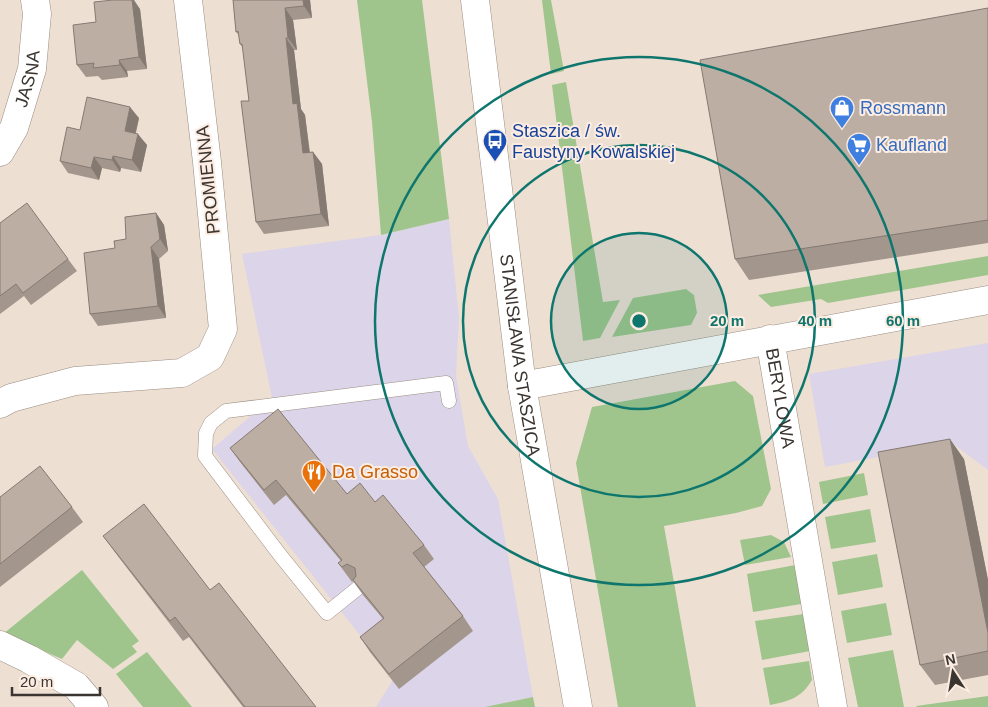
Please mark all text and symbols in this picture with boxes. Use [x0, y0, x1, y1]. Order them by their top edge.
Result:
street label: JASNA [11, 50, 44, 110]
shop icon: Rossmann [829, 95, 855, 129]
place label: Rossmann [860, 98, 946, 118]
place label: Staszica / św. Faustyny Kowalskiej [512, 121, 675, 162]
street label: PROMIENNA [192, 125, 224, 235]
bus stop icon: Staszica / św. Faustyny Kowalskiej [482, 128, 508, 162]
supermarket icon: Kaufland [846, 132, 872, 166]
place label: Kaufland [876, 135, 947, 155]
street label: STANISŁAWA STASZICA [496, 253, 544, 458]
centre of rings [630, 312, 648, 330]
text: 20 m [710, 312, 744, 329]
text: 40 m [798, 312, 832, 329]
text: 60 m [886, 312, 920, 329]
street label: BERYLOWA [762, 347, 799, 450]
restaurant icon: Da Grasso [301, 459, 327, 493]
place label: Da Grasso [332, 462, 418, 482]
north arrow [928, 647, 978, 697]
text: N [944, 650, 957, 668]
scale bar [12, 664, 100, 696]
text: 20 m [20, 673, 53, 690]

